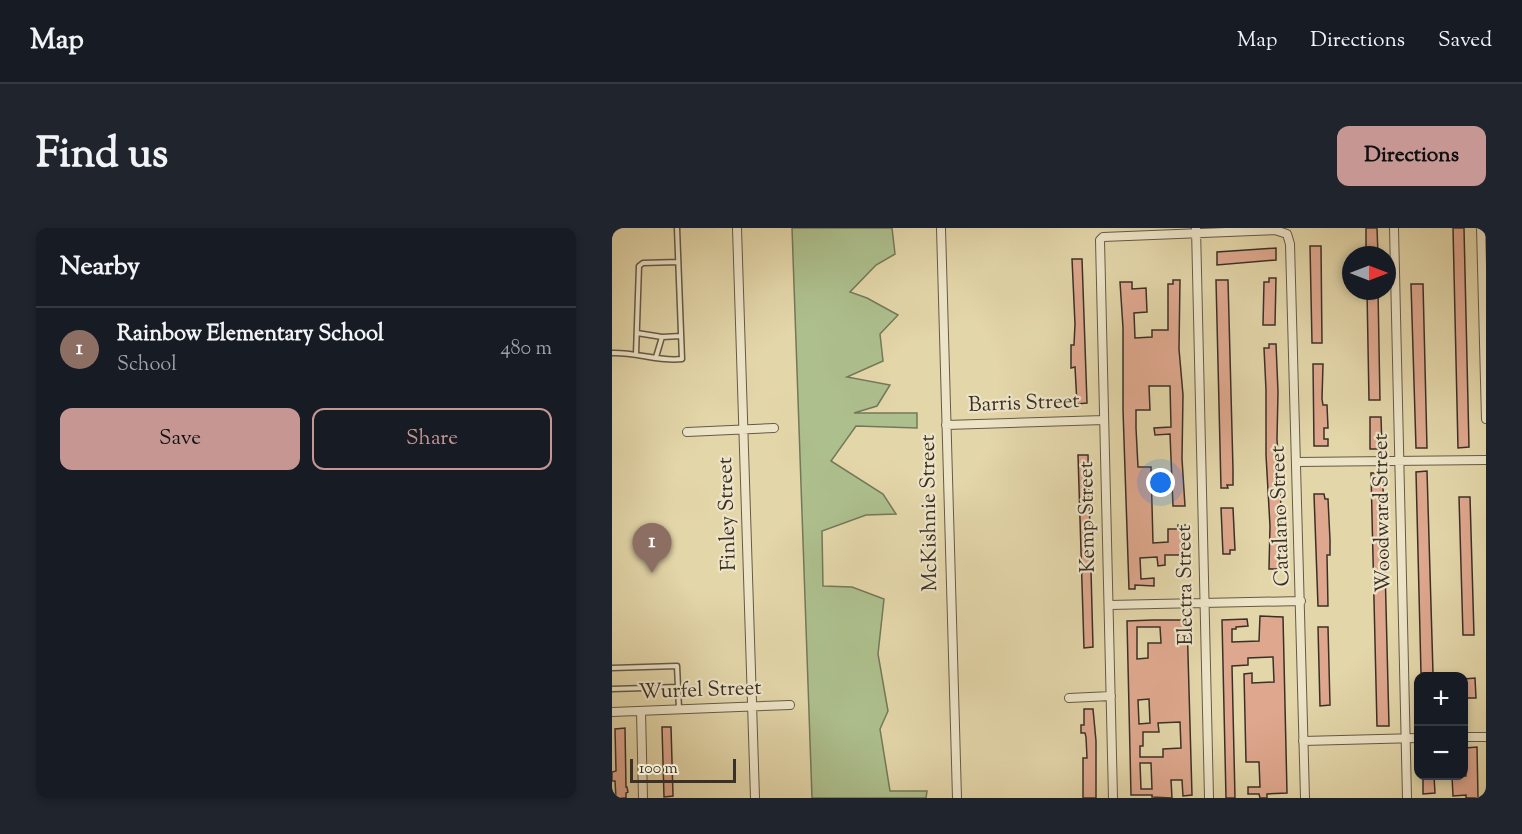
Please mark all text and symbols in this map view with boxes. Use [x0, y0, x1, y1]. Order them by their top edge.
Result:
text: Map [30, 21, 84, 61]
text: Map [1237, 26, 1277, 56]
text: Directions [1310, 26, 1405, 56]
text: Saved [1438, 26, 1492, 56]
text: Find us [36, 126, 168, 186]
button: Directions [1337, 126, 1486, 186]
north arrow [1342, 246, 1396, 300]
text: Nearby [60, 249, 140, 286]
text: Rainbow Elementary School [117, 319, 384, 351]
text: 1 [76, 335, 83, 364]
text: 480 m [501, 335, 552, 364]
text: School [117, 351, 177, 380]
street label: Barris Street [968, 387, 1080, 421]
button: Save [60, 408, 300, 470]
button: Share [312, 408, 552, 470]
street label: Woodward Street [1367, 433, 1399, 593]
street label: McKishnie Street [914, 434, 946, 592]
street label: Catalano Street [1264, 445, 1298, 587]
street label: Finley Street [711, 457, 745, 571]
street label: Kemp Street [1072, 461, 1104, 573]
your location [1146, 468, 1175, 497]
pin: 1 [632, 524, 672, 573]
street label: Electra Street [1170, 524, 1202, 646]
map controls [1414, 672, 1468, 780]
button: + [1414, 672, 1468, 726]
street label: Wurfel Street [638, 674, 762, 708]
button: − [1414, 726, 1468, 780]
scale bar [630, 756, 736, 784]
text: 100 m [639, 758, 678, 781]

